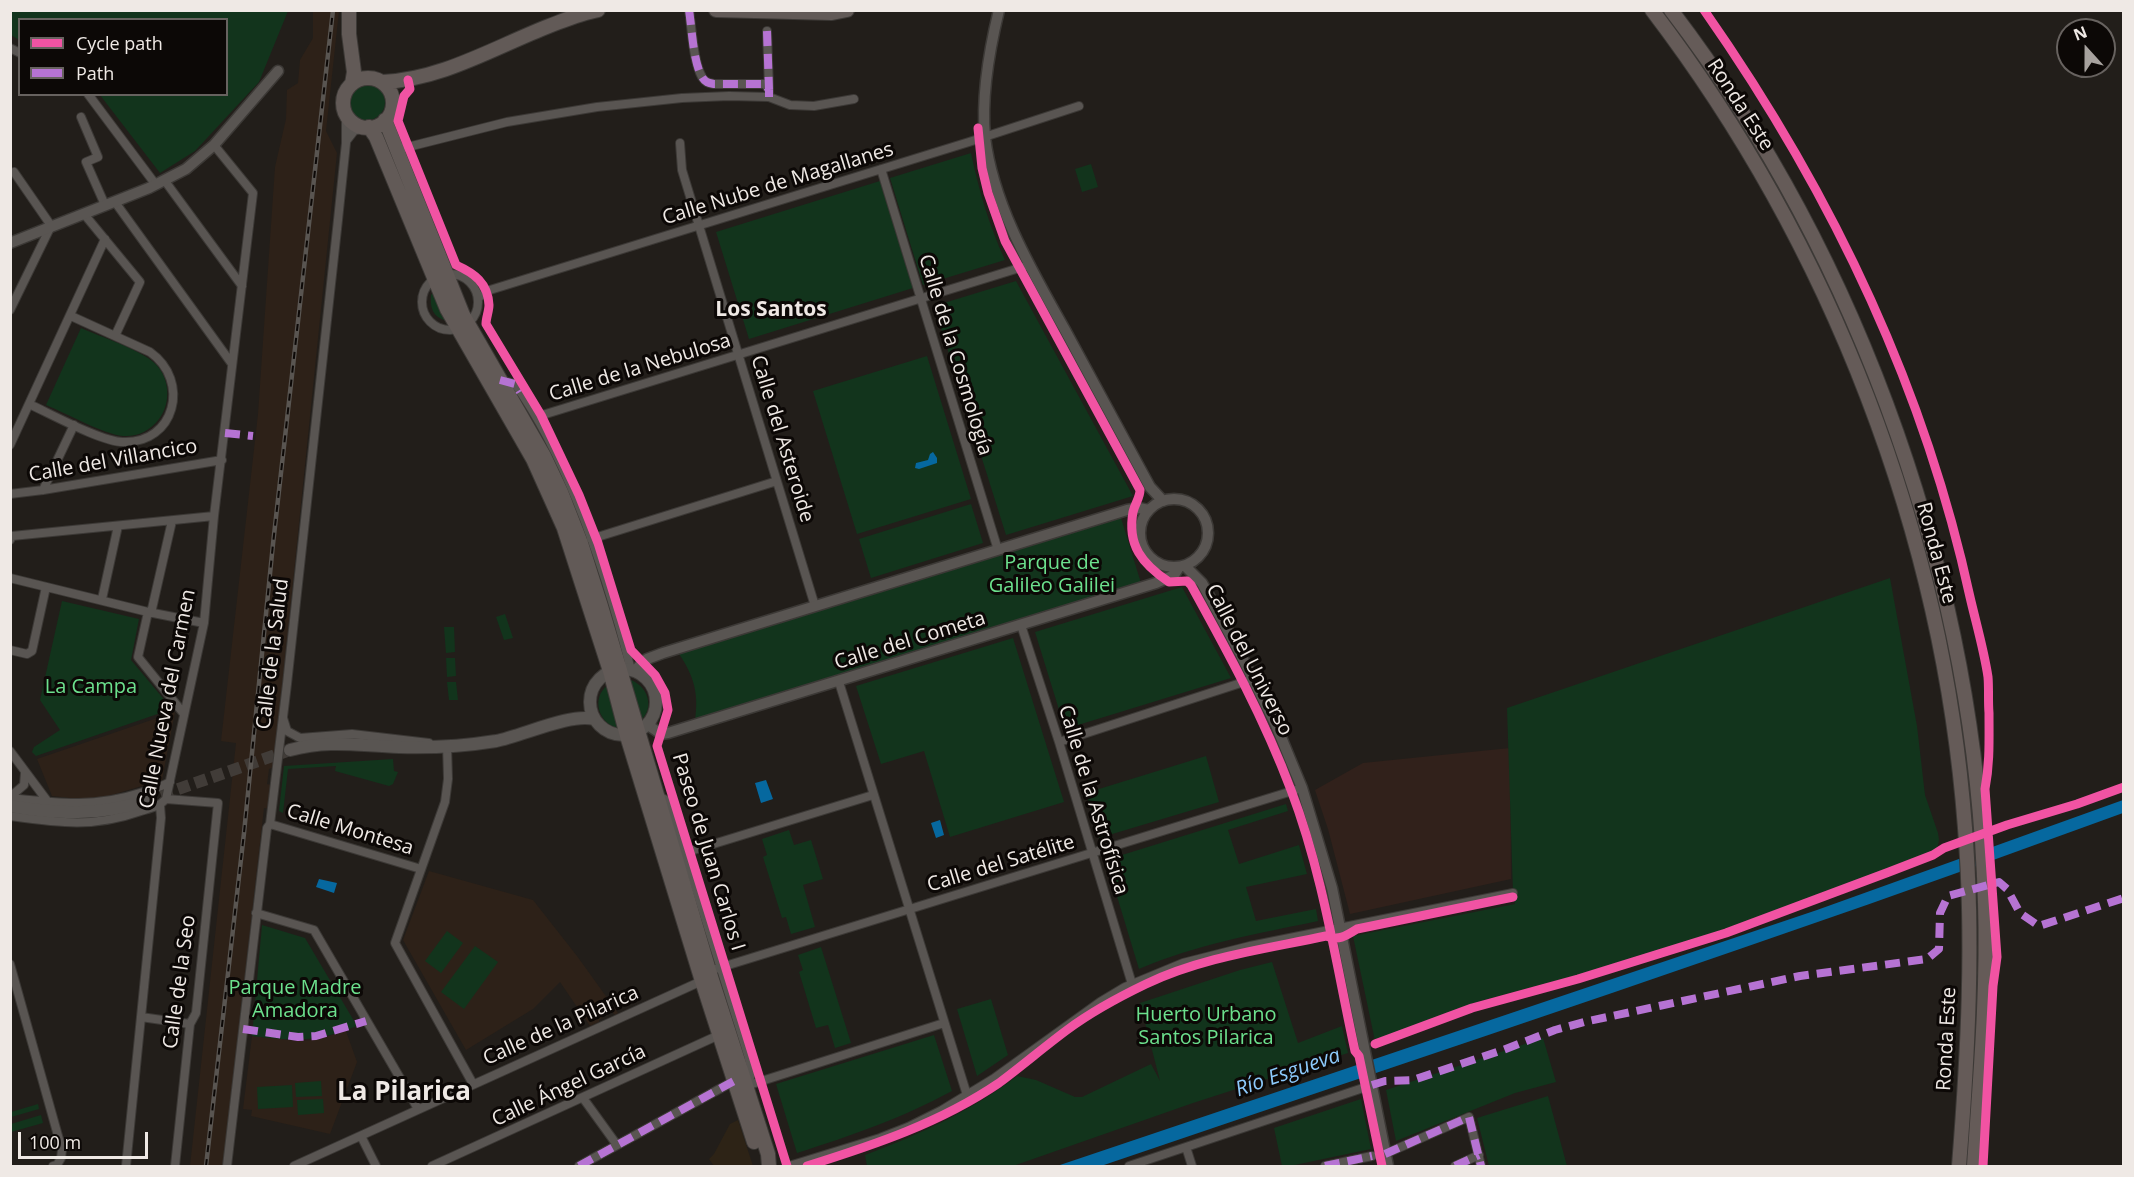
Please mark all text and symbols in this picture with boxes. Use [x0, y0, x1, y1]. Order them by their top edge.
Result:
legend [18, 18, 228, 96]
north arrow [2056, 18, 2116, 78]
text: N [2070, 20, 2090, 46]
text: Cycle path [76, 31, 163, 55]
street label: Ronda Este [1702, 55, 1778, 155]
text: Path [76, 61, 114, 85]
street label: Calle Nube de Magallanes [660, 137, 896, 231]
street label: Calle de la Cosmología [913, 252, 997, 458]
district label: Los Santos [715, 297, 827, 323]
street label: Calle de la Nebulosa [546, 329, 734, 407]
street label: Calle del Asteroide [745, 353, 819, 525]
street label: Calle del Villancico [27, 434, 199, 488]
street label: Ronda Este [1911, 500, 1961, 606]
park label: Parque de Galileo Galilei [989, 551, 1115, 598]
street label: Calle de la Salud [252, 577, 294, 731]
street label: Calle del Universo [1200, 580, 1298, 740]
street label: Calle Nueva del Carmen [135, 587, 201, 811]
street label: Calle del Cometa [832, 607, 988, 675]
park label: La Campa [45, 675, 137, 699]
street label: Calle de la Astrofísica [1053, 702, 1133, 898]
street label: Paseo de Juan Carlos I [667, 750, 749, 954]
street label: Calle Montesa [284, 799, 416, 861]
street label: Calle del Satélite [924, 830, 1078, 898]
street label: Calle de la Seo [159, 914, 201, 1050]
park label: Parque Madre Amadora [229, 976, 361, 1023]
street label: Calle de la Pilarica [480, 981, 642, 1071]
street label: Ronda Este [1932, 986, 1962, 1092]
park label: Huerto Urbano Santos Pilarica [1135, 1003, 1277, 1050]
street label: Calle Ángel García [488, 1040, 650, 1132]
water label: Río Esgueva [1232, 1043, 1344, 1103]
district label: La Pilarica [337, 1077, 471, 1109]
scale bar [21, 1120, 152, 1158]
text: 100 m [29, 1130, 81, 1154]

